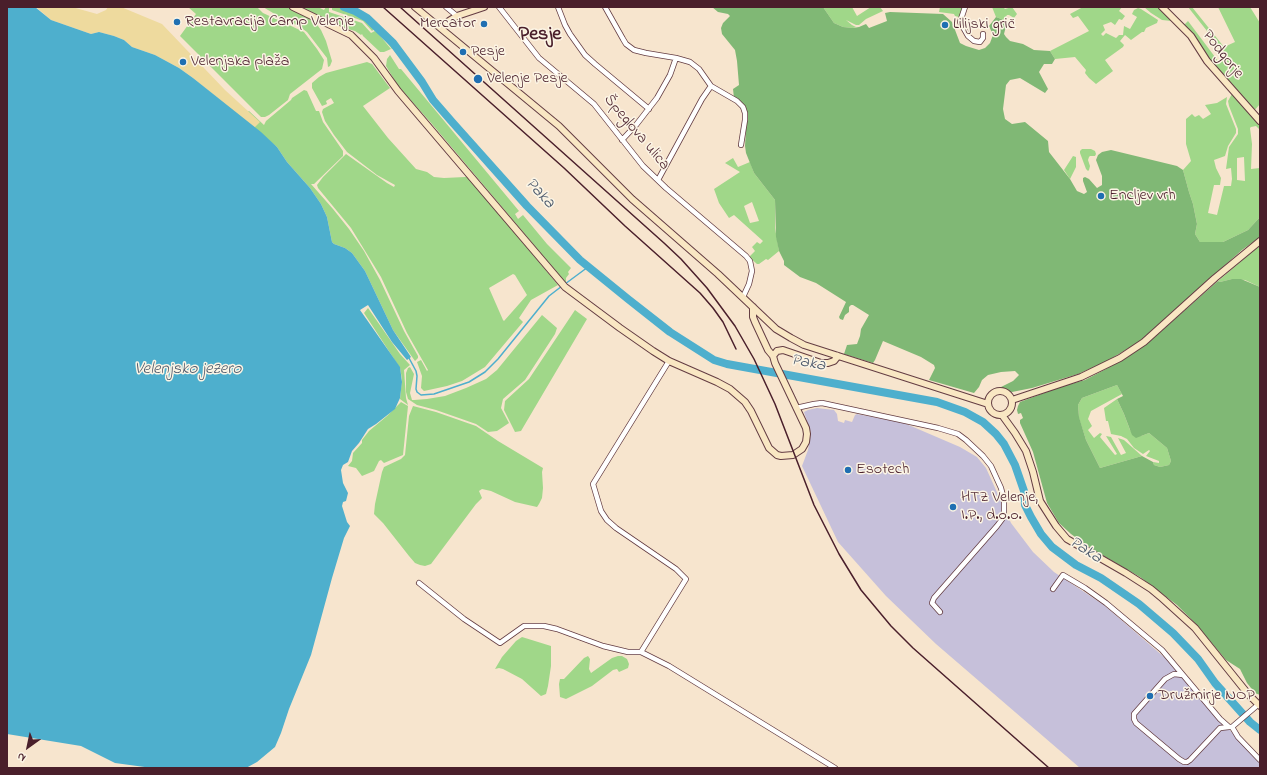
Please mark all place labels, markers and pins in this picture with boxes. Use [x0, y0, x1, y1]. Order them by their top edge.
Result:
place label: Restavracija Camp Velenje [185, 12, 354, 32]
place label: Mercator [420, 14, 476, 34]
place label: Lilijski grič [953, 15, 1015, 35]
marker: Restavracija Camp Velenje [172, 17, 182, 27]
marker: Mercator [479, 19, 489, 29]
marker: Lilijski grič [940, 20, 950, 30]
place label: Pesje [471, 42, 505, 62]
marker: Pesje [458, 47, 468, 57]
place label: Velenjska plaža [191, 52, 289, 72]
marker: Velenjska plaža [178, 57, 188, 67]
place label: Velenje Pesje [487, 69, 568, 89]
marker: Velenje Pesje [472, 73, 484, 85]
place label: Encljev vrh [1109, 186, 1176, 206]
marker: Encljev vrh [1096, 191, 1106, 201]
place label: Esotech [856, 460, 909, 480]
marker: Esotech [843, 465, 853, 475]
place label: HTZ Velenje, I.P., d.o.o. [961, 488, 1038, 526]
marker: HTZ Velenje, I.P., d.o.o. [948, 502, 958, 512]
place label: Družmirje NOP [1158, 686, 1255, 706]
marker: Družmirje NOP [1145, 691, 1155, 701]

